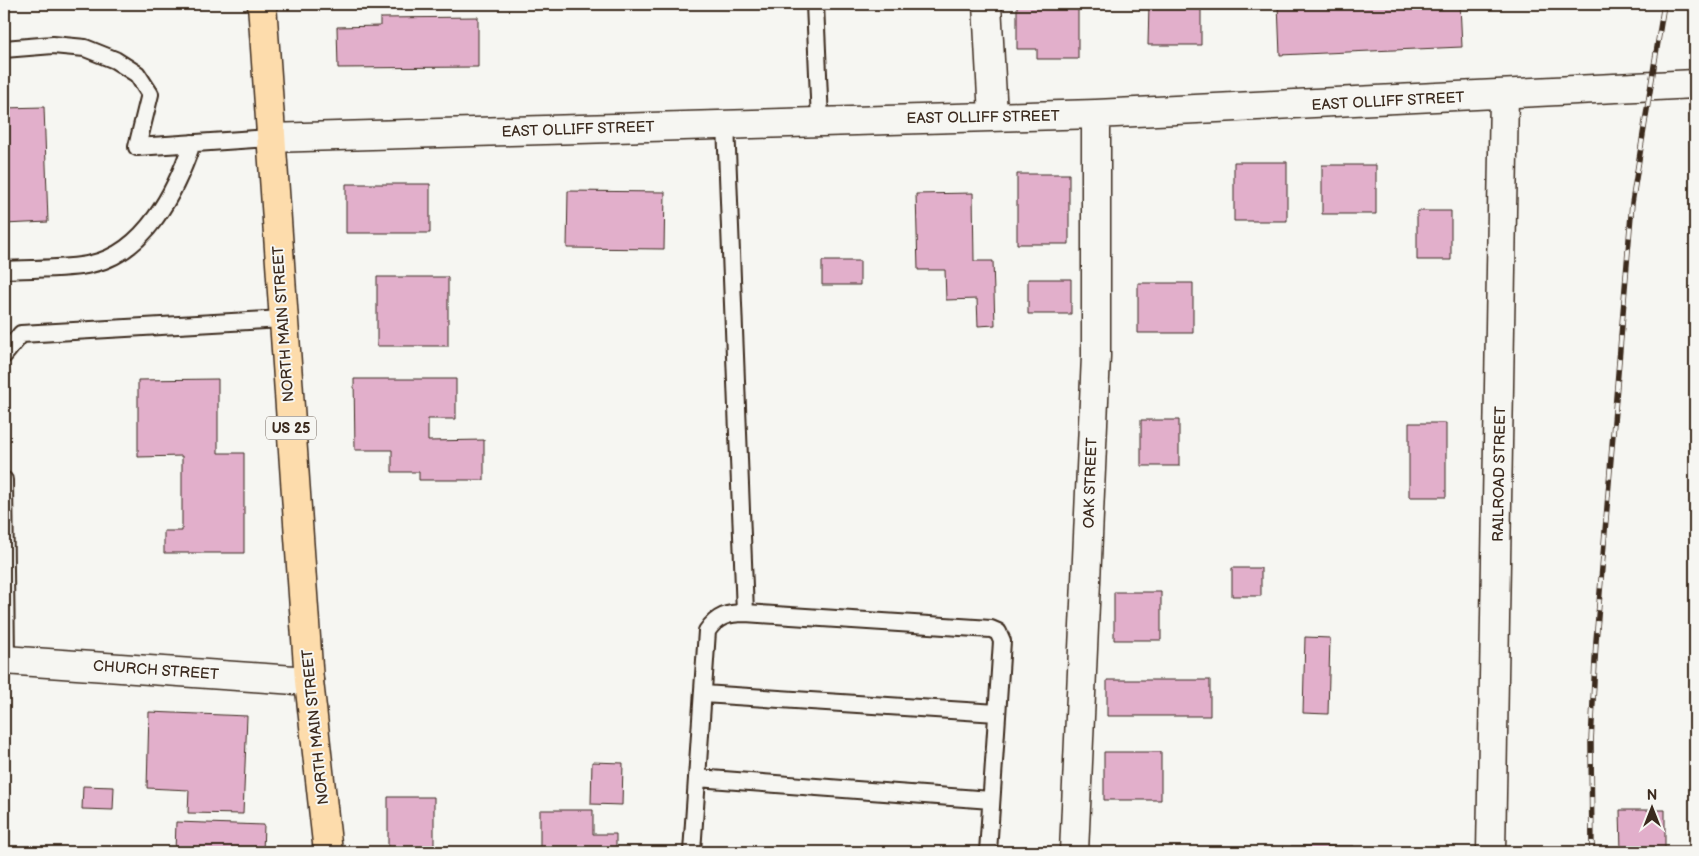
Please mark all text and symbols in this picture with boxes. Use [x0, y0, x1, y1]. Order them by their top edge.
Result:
street label: EAST OLLIFF STREET [1311, 88, 1465, 115]
street label: EAST OLLIFF STREET [906, 107, 1060, 128]
street label: EAST OLLIFF STREET [501, 117, 655, 142]
street label: NORTH MAIN STREET [269, 245, 298, 403]
street label: RAILROAD STREET [1489, 406, 1510, 542]
road number: US 25 [266, 416, 316, 439]
street label: OAK STREET [1079, 437, 1102, 529]
street label: NORTH MAIN STREET [298, 648, 333, 806]
street label: CHURCH STREET [92, 657, 219, 684]
north arrow [1626, 784, 1676, 834]
text: N [1647, 787, 1657, 804]

